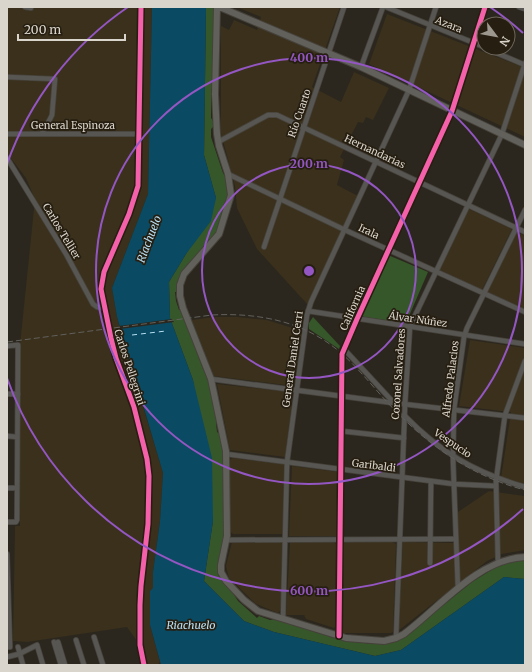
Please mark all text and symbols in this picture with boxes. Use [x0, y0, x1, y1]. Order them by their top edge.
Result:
street label: Azara [432, 13, 465, 36]
scale bar [18, 16, 125, 42]
north arrow [476, 16, 516, 56]
text: 200 m [24, 22, 61, 37]
text: N [496, 34, 513, 49]
text: 400 m [290, 50, 328, 65]
street label: Río Cuarto [285, 87, 314, 139]
street label: General Espinoza [31, 119, 116, 132]
street label: Hernandarias [342, 132, 407, 171]
text: 200 m [290, 156, 328, 171]
street label: Carlos Tellier [40, 201, 84, 262]
water label: Riachuelo [134, 214, 164, 264]
street label: Irala [356, 221, 382, 242]
centre of rings [302, 264, 316, 278]
street label: California [337, 283, 368, 333]
street label: Álvar Núñez [387, 308, 449, 330]
street label: General Daniel Cerri [279, 310, 306, 408]
street label: Carlos Pellegrini [111, 328, 148, 407]
street label: Coronel Salvadores [389, 328, 408, 420]
street label: Alfredo Palacios [439, 340, 462, 419]
street label: Vespucio [431, 426, 474, 461]
street label: Garibaldi [351, 456, 397, 475]
text: 600 m [290, 583, 328, 598]
water label: Riachuelo [166, 618, 216, 632]

